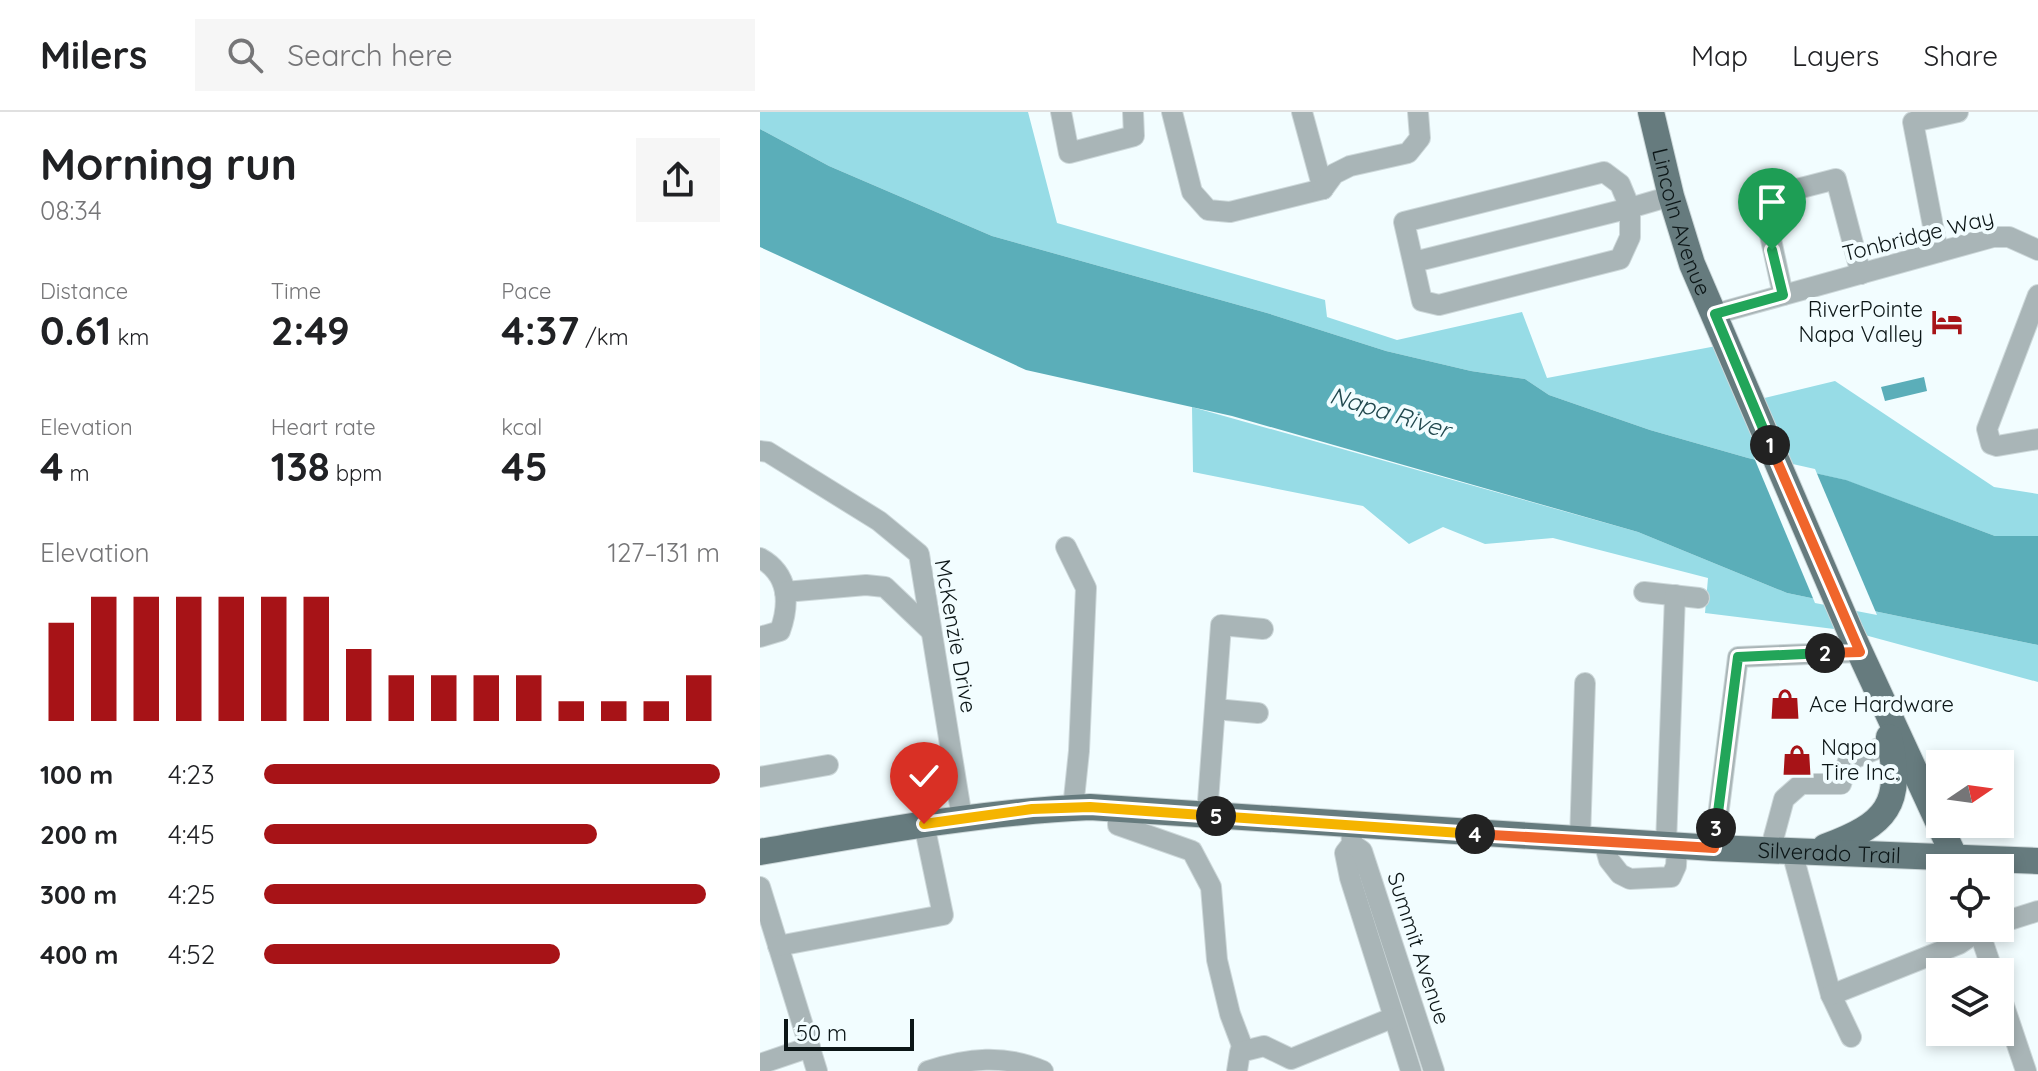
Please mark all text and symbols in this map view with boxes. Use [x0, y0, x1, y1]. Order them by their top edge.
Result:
search box [195, 19, 755, 91]
text: Milers [40, 31, 147, 79]
icon: search [223, 33, 267, 77]
text: Search here [287, 36, 453, 74]
text: Map [1691, 38, 1748, 73]
text: Layers [1792, 38, 1879, 73]
text: Share [1923, 38, 1998, 73]
text: Morning run [40, 136, 297, 191]
button: share [636, 138, 720, 222]
street label: Lincoln Avenue [1646, 145, 1718, 300]
pin [1738, 168, 1806, 250]
icon: arrive [1750, 180, 1794, 224]
text: 08:34 [40, 194, 102, 227]
street label: Tonbridge Way [1839, 203, 1997, 267]
text: Distance [40, 277, 128, 305]
text: Time [271, 277, 321, 305]
text: Pace [501, 277, 552, 305]
place label: RiverPointe Napa Valley [1799, 295, 1923, 348]
text: 0.61 [40, 305, 111, 355]
text: 2:49 [271, 305, 350, 355]
text: 4:37 [501, 305, 579, 355]
hotel icon: RiverPointe Napa Valley [1930, 305, 1964, 339]
text: km [111, 323, 149, 351]
text: /km [579, 323, 629, 351]
water label: Napa River [1326, 380, 1457, 445]
text: Elevation [40, 413, 133, 441]
text: Heart rate [271, 413, 376, 441]
text: kcal [501, 413, 542, 441]
pin: 1 [1750, 425, 1790, 465]
text: 1 [1766, 431, 1774, 459]
text: 4 [40, 441, 64, 491]
text: 138 [271, 441, 330, 491]
text: 45 [501, 441, 548, 491]
text: m [64, 459, 90, 487]
text: bpm [330, 459, 382, 487]
text: Elevation [40, 536, 150, 569]
text: 127–131 m [607, 536, 720, 569]
street label: McKenzie Drive [929, 557, 983, 715]
pin: 2 [1805, 633, 1845, 673]
text: 2 [1819, 639, 1831, 667]
shop icon: Ace Hardware [1768, 687, 1802, 721]
place label: Ace Hardware [1809, 690, 1954, 718]
place label: Napa Tire Inc. [1821, 733, 1899, 786]
pin [890, 742, 958, 824]
shop icon: Napa Tire Inc. [1780, 743, 1814, 777]
north arrow [1926, 750, 2014, 838]
map controls [1926, 750, 2014, 1046]
icon: check [902, 754, 946, 798]
text: 100 m [40, 758, 113, 791]
text: 4:23 [168, 758, 215, 791]
pin: 5 [1196, 796, 1236, 836]
text: 5 [1210, 802, 1222, 830]
pin: 3 [1696, 808, 1736, 848]
pin: 4 [1455, 814, 1495, 854]
text: 3 [1710, 814, 1722, 842]
text: 200 m [40, 818, 118, 851]
text: 4:45 [168, 818, 215, 851]
text: 4 [1469, 820, 1481, 848]
street label: Silverado Trail [1757, 836, 1901, 869]
button: locate [1926, 854, 2014, 942]
street label: Summit Avenue [1381, 868, 1457, 1028]
text: 300 m [40, 878, 117, 911]
text: 4:25 [168, 878, 215, 911]
text: 400 m [40, 938, 118, 971]
text: 4:52 [168, 938, 215, 971]
button: layers [1926, 958, 2014, 1046]
scale bar [784, 1015, 914, 1051]
text: 50 m [796, 1019, 847, 1047]

